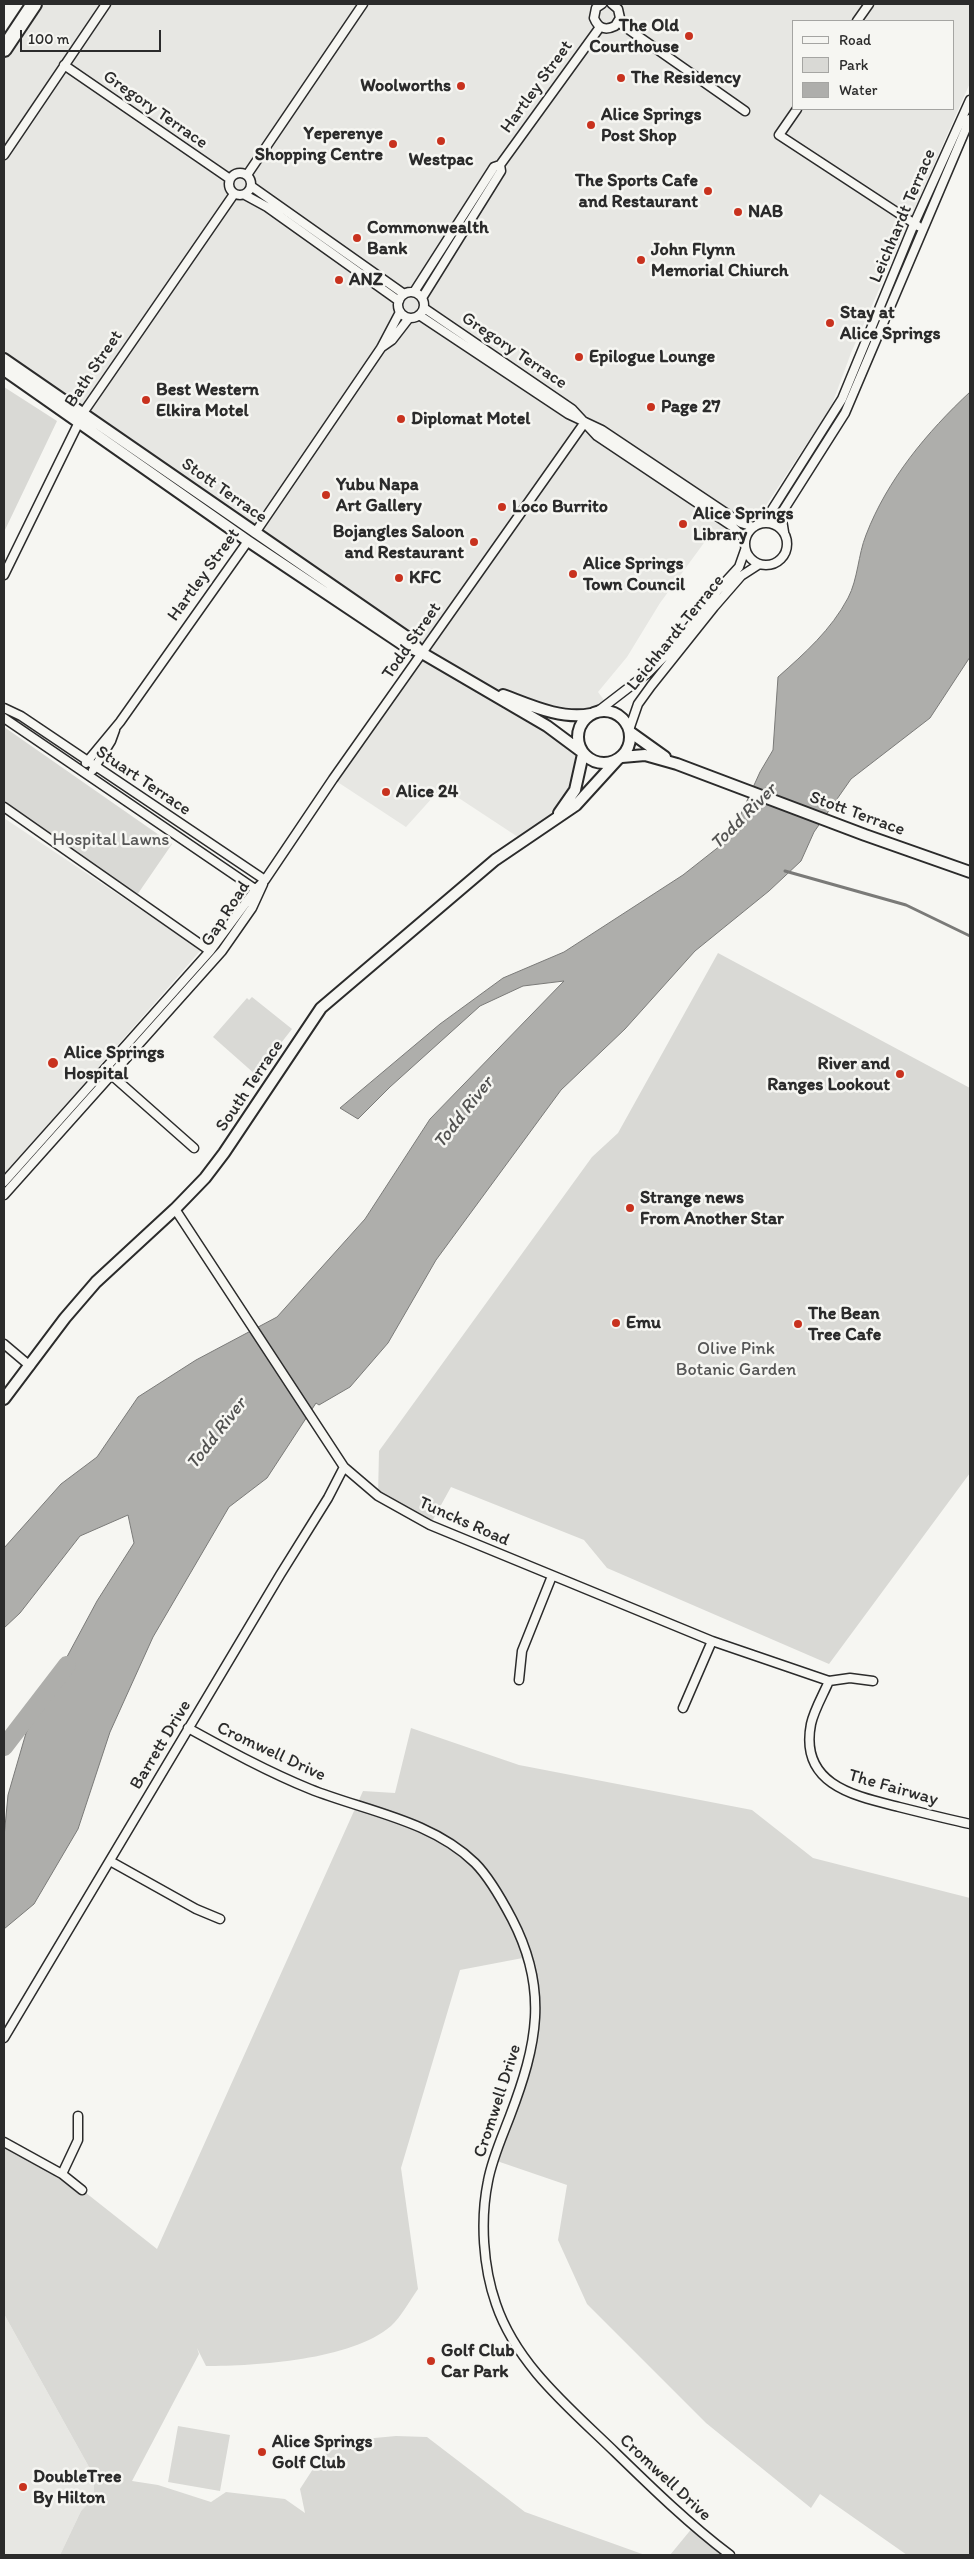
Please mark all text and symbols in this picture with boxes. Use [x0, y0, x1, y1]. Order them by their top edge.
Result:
place label: The Old Courthouse [589, 15, 679, 58]
scale bar [22, 20, 164, 52]
legend [792, 20, 954, 110]
text: 100 m [28, 30, 69, 48]
marker: The Old Courthouse [683, 30, 695, 42]
text: Road [839, 31, 871, 49]
street label: Hartley Street [496, 36, 578, 138]
text: Park [839, 56, 869, 74]
street label: Gregory Terrace [98, 66, 212, 154]
place label: The Residency [631, 67, 741, 89]
marker: The Residency [615, 72, 627, 84]
place label: Woolworths [360, 75, 451, 97]
marker: Woolworths [455, 80, 467, 92]
text: Water [839, 81, 877, 99]
place label: Alice Springs Post Shop [601, 104, 701, 146]
marker: Alice Springs Post Shop [585, 119, 597, 131]
place label: Yeperenye Shopping Centre [255, 123, 383, 166]
marker: Westpac [435, 135, 447, 147]
marker: Yeperenye Shopping Centre [387, 138, 399, 150]
street label: Leichhardt Terrace [865, 146, 941, 286]
place label: Westpac [409, 149, 473, 171]
place label: The Sports Cafe and Restaurant [575, 170, 698, 212]
marker: The Sports Cafe and Restaurant [702, 185, 714, 197]
place label: NAB [748, 201, 783, 223]
marker: NAB [732, 206, 744, 218]
place label: Commonwealth Bank [367, 217, 489, 260]
marker: Commonwealth Bank [351, 232, 363, 244]
place label: John Flynn Memorial Chiurch [651, 239, 789, 282]
marker: John Flynn Memorial Chiurch [635, 254, 647, 266]
place label: ANZ [349, 269, 383, 291]
marker: ANZ [333, 274, 345, 286]
place label: Stay at Alice Springs [840, 302, 940, 344]
street label: Gregory Terrace [457, 308, 571, 394]
marker: Stay at Alice Springs [824, 317, 836, 329]
street label: Bath Street [60, 326, 128, 412]
place label: Epilogue Lounge [589, 346, 715, 368]
marker: Epilogue Lounge [573, 351, 585, 363]
place label: Best Western Elkira Motel [156, 379, 259, 422]
marker: Best Western Elkira Motel [140, 394, 152, 406]
place label: Page 27 [661, 396, 720, 418]
marker: Page 27 [645, 401, 657, 413]
place label: Diplomat Motel [411, 408, 530, 430]
marker: Diplomat Motel [395, 413, 407, 425]
street label: Stott Terrace [177, 454, 271, 528]
place label: Yubu Napa Art Gallery [336, 474, 422, 516]
marker: Yubu Napa Art Gallery [320, 489, 332, 501]
place label: Loco Burrito [512, 496, 608, 518]
marker: Loco Burrito [496, 501, 508, 513]
place label: Alice Springs Library [693, 503, 793, 546]
marker: Alice Springs Library [677, 518, 689, 530]
place label: Bojangles Saloon and Restaurant [333, 521, 464, 564]
street label: Hartley Street [163, 524, 245, 626]
marker: Bojangles Saloon and Restaurant [468, 536, 480, 548]
place label: Alice Springs Town Council [583, 553, 685, 596]
place label: KFC [409, 567, 441, 589]
marker: Alice Springs Town Council [567, 568, 579, 580]
street label: Leichhardt Terrace [623, 571, 729, 695]
marker: KFC [393, 572, 405, 584]
street label: Todd Street [378, 598, 446, 684]
street label: Stuart Terrace [91, 741, 195, 821]
water label: Todd River [706, 779, 782, 855]
place label: Alice 24 [396, 781, 458, 803]
marker: Alice 24 [380, 786, 392, 798]
street label: Stott Terrace [806, 787, 908, 841]
park label: Hospital Lawns [53, 829, 169, 851]
street label: Gap Road [197, 877, 255, 951]
street label: South Terrace [211, 1036, 289, 1136]
place label: Alice Springs Hospital [64, 1042, 164, 1084]
place label: River and Ranges Lookout [767, 1053, 890, 1096]
marker: Alice Springs Hospital [46, 1056, 60, 1070]
marker: River and Ranges Lookout [894, 1068, 906, 1080]
water label: Todd River [429, 1073, 499, 1153]
place label: Strange news From Another Star [640, 1187, 784, 1230]
marker: Strange news From Another Star [624, 1202, 636, 1214]
place label: The Bean Tree Cafe [808, 1303, 881, 1346]
place label: Emu [626, 1312, 661, 1334]
marker: Emu [610, 1317, 622, 1329]
marker: The Bean Tree Cafe [792, 1318, 804, 1330]
park label: Olive Pink Botanic Garden [676, 1338, 796, 1380]
water label: Todd River [182, 1394, 252, 1474]
street label: Tuncks Road [415, 1492, 513, 1552]
street label: Barrett Drive [126, 1696, 196, 1794]
street label: Cromwell Drive [213, 1717, 329, 1787]
street label: The Fairway [846, 1765, 940, 1811]
street label: Cromwell Drive [470, 2042, 526, 2160]
place label: Golf Club Car Park [441, 2340, 515, 2382]
marker: Golf Club Car Park [425, 2355, 437, 2367]
street label: Cromwell Drive [615, 2430, 715, 2526]
place label: Alice Springs Golf Club [272, 2431, 372, 2474]
marker: Alice Springs Golf Club [256, 2446, 268, 2458]
place label: DoubleTree By Hilton [33, 2466, 121, 2508]
marker: DoubleTree By Hilton [17, 2481, 29, 2493]

